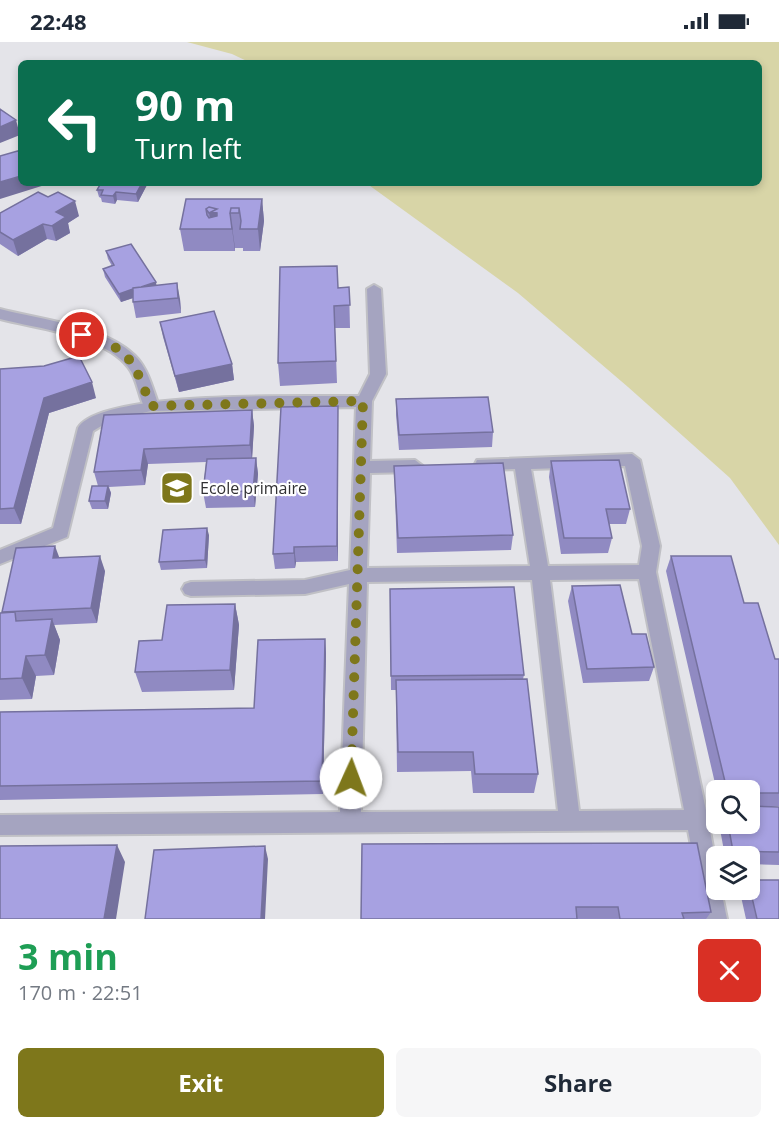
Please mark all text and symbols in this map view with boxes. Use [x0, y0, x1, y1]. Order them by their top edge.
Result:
text: 22:48 [30, 6, 87, 36]
text: 90 m [135, 76, 235, 133]
icon: left [36, 84, 114, 162]
text: Turn left [135, 130, 242, 167]
pin [56, 309, 107, 360]
icon: arrive [65, 318, 98, 351]
school or university icon: Ecole primaire [159, 470, 195, 506]
place label: Ecole primaire [200, 477, 307, 499]
position arrow [319, 746, 383, 810]
map controls [706, 780, 760, 900]
button: search [706, 780, 760, 834]
button: layers [706, 846, 760, 900]
text: 3 min [18, 932, 118, 981]
button: close [698, 939, 761, 1002]
text: 170 m · 22:51 [18, 979, 143, 1006]
button: Exit [18, 1048, 384, 1117]
button: Share [396, 1048, 761, 1117]

